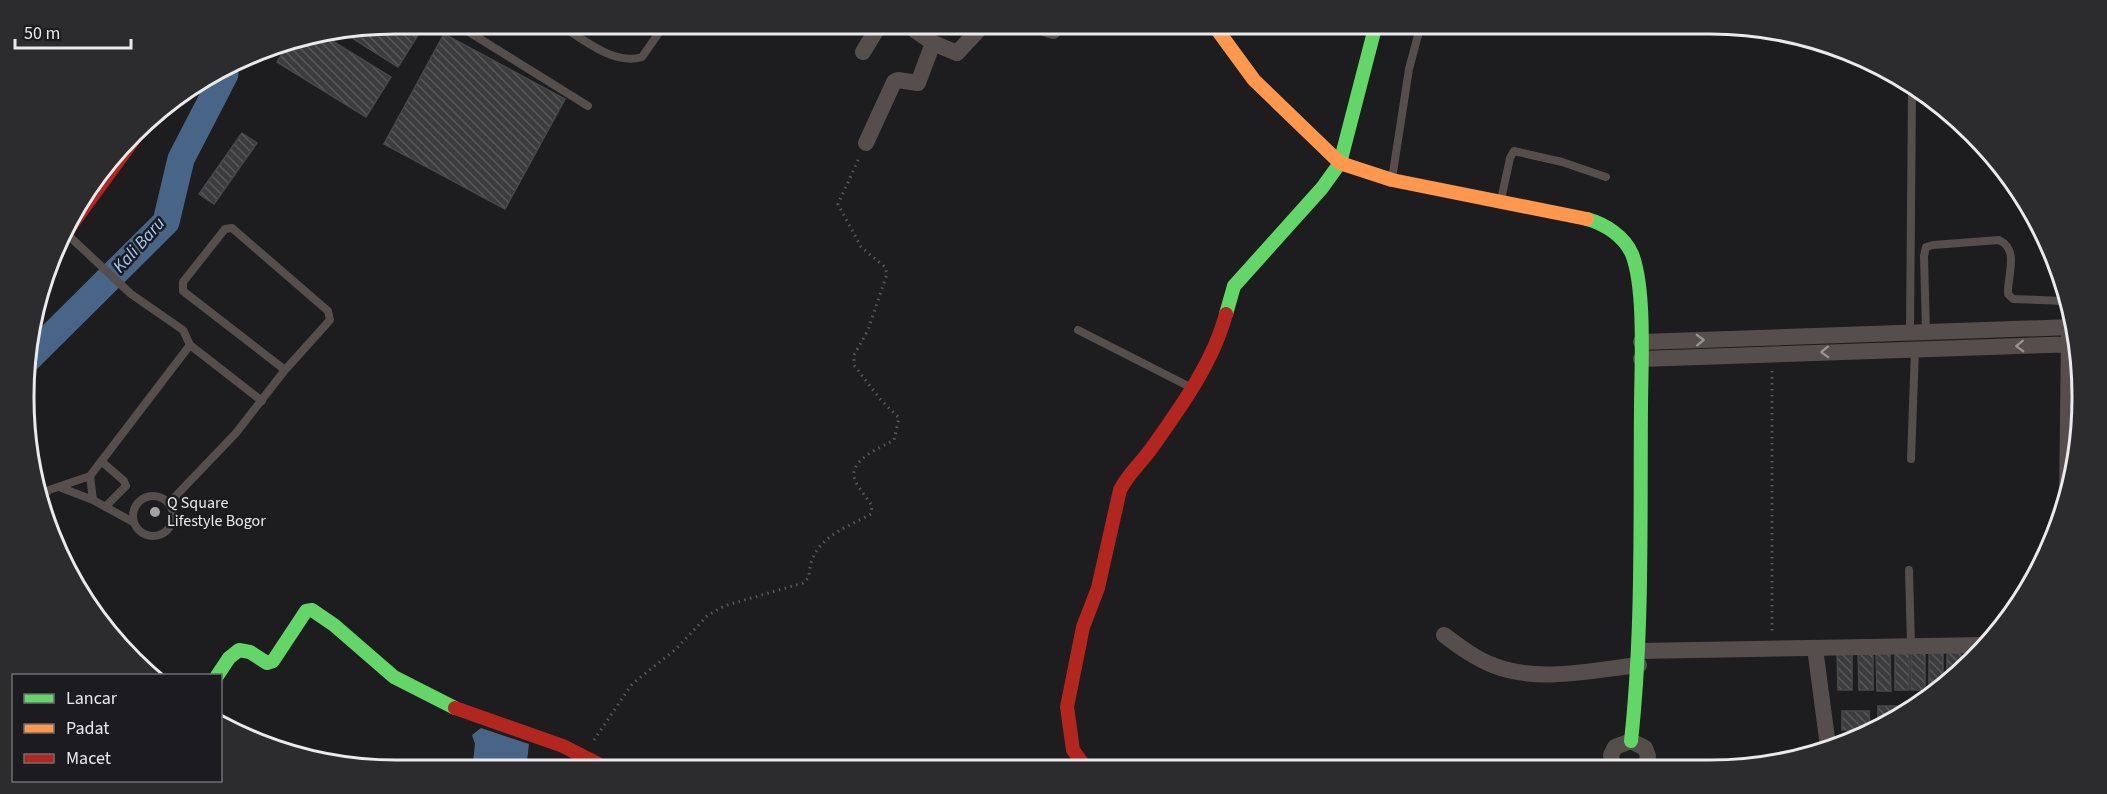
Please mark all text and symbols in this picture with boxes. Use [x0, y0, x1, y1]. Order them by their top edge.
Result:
scale bar [15, 12, 130, 50]
text: 50 m [24, 21, 60, 46]
water label: Kali Baru [107, 212, 171, 278]
one-way arrow [1695, 334, 1704, 347]
one-way arrow [2015, 340, 2024, 352]
one-way arrow [1820, 346, 1829, 359]
place label: Q Square Lifestyle Bogor [167, 492, 266, 532]
marker: Q Square Lifestyle Bogor [148, 505, 162, 519]
legend [12, 674, 222, 782]
text: Lancar [66, 686, 118, 711]
text: Padat [66, 716, 109, 741]
text: Macet [66, 746, 111, 771]

